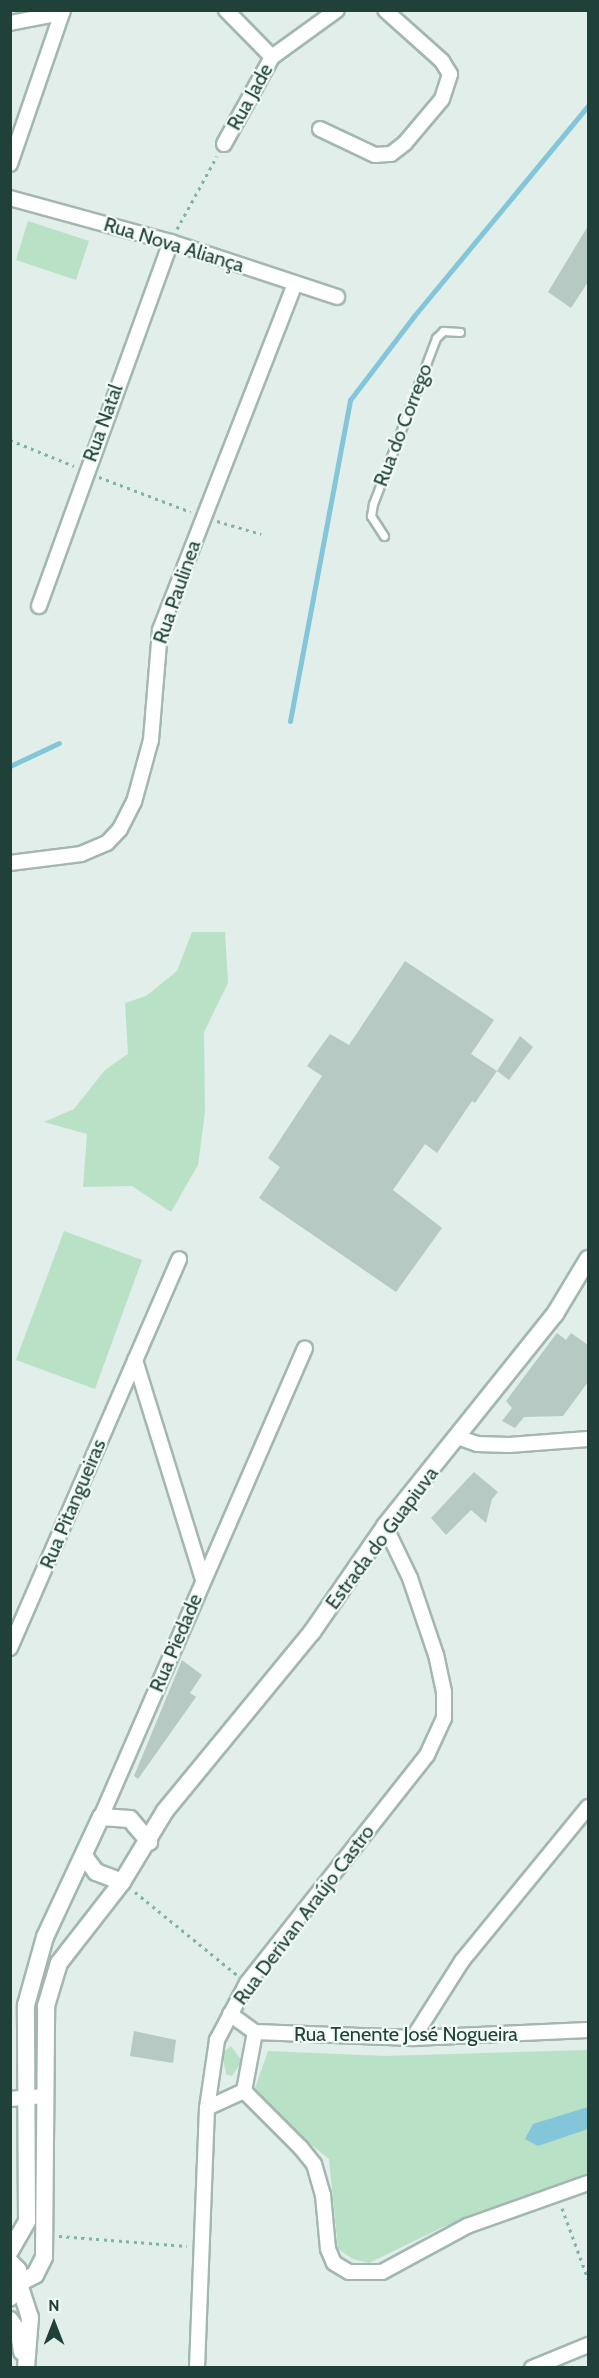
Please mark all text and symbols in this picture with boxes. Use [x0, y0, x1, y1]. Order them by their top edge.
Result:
street label: Rua Jade [222, 60, 278, 134]
street label: Rua Nova Aliança [101, 212, 247, 278]
street label: Rua do Corrego [369, 360, 437, 490]
street label: Rua Natal [78, 381, 128, 465]
street label: Rua Paulinea [148, 537, 206, 647]
street label: Rua Pitangueiras [35, 1436, 111, 1572]
street label: Estrada do Guapiuva [321, 1462, 443, 1614]
street label: Rua Piedade [145, 1590, 207, 1696]
street label: Rua Derivan Araújo Castro [229, 1820, 379, 2010]
street label: Rua Tenente José Nogueira [294, 2022, 518, 2046]
north arrow [24, 2294, 84, 2354]
text: N [48, 2296, 60, 2315]

